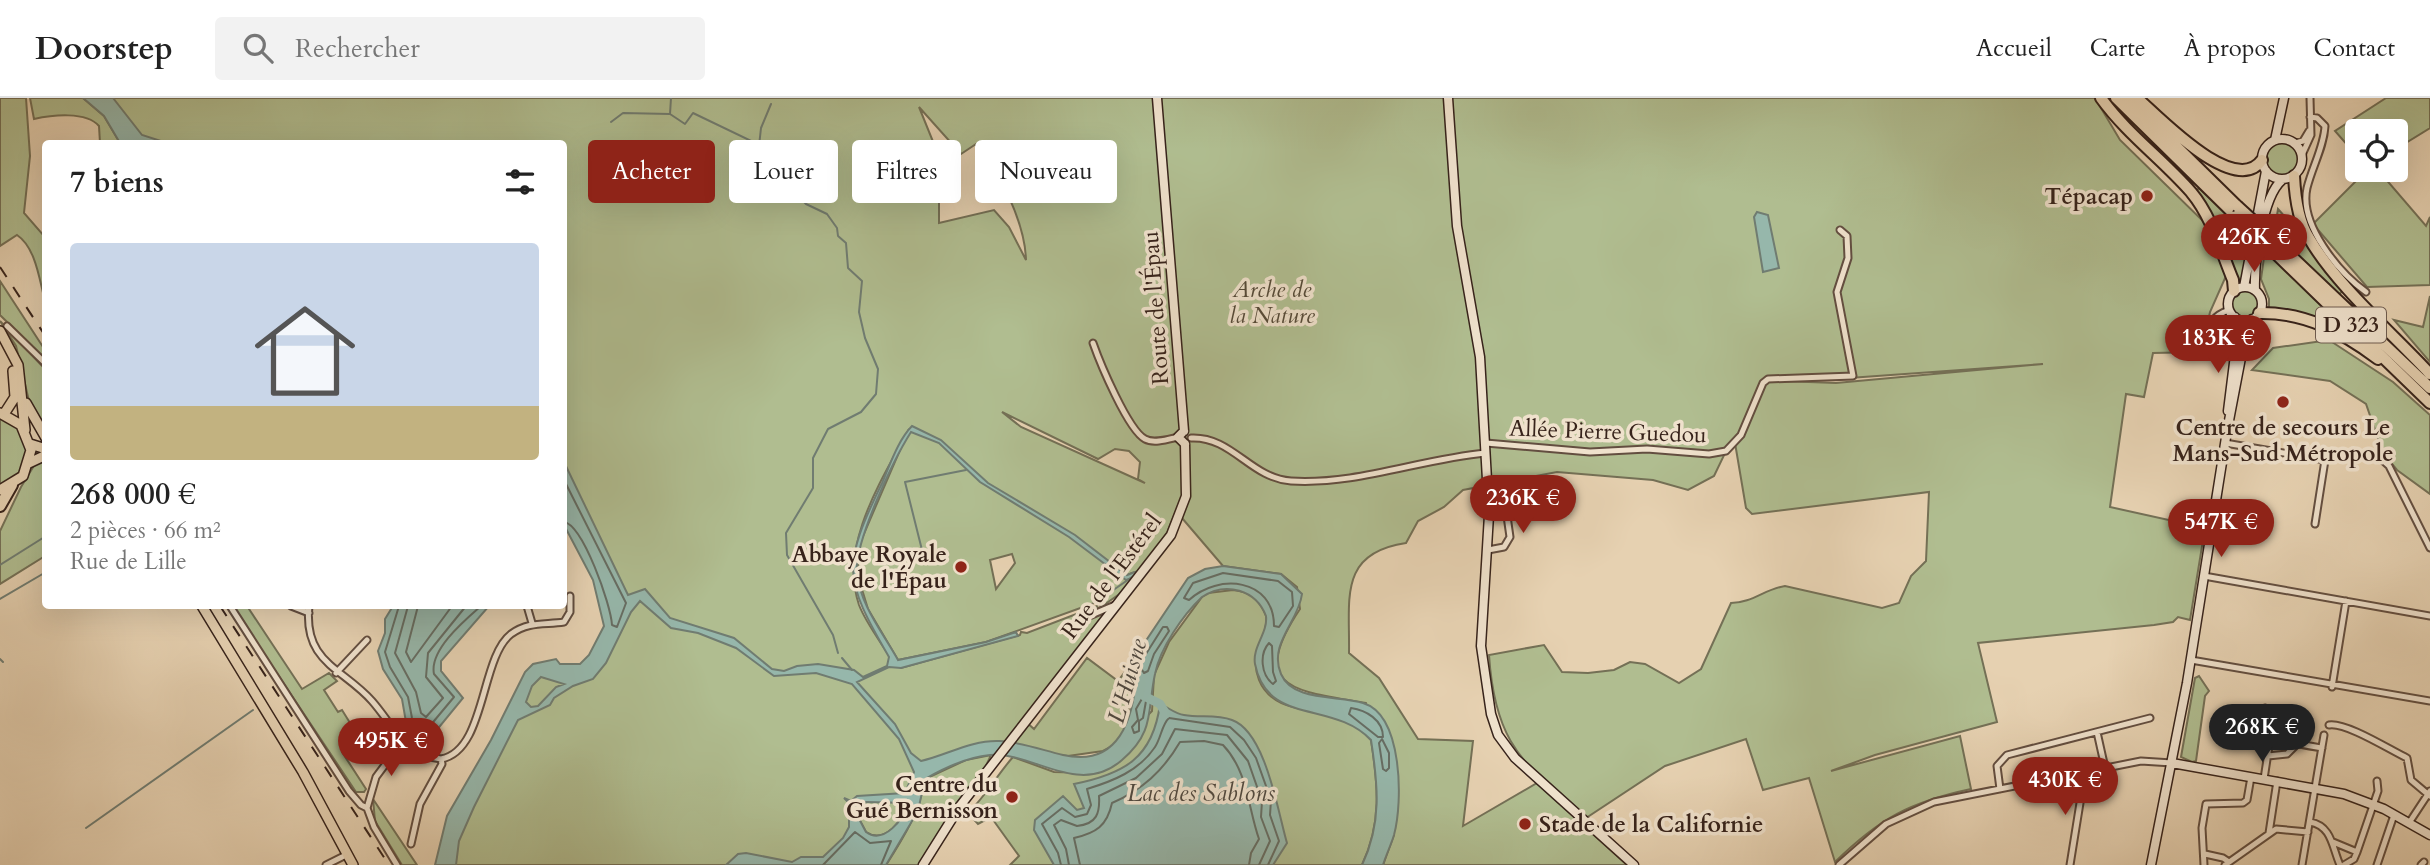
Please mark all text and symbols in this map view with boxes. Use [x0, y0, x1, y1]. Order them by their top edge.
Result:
search box [215, 17, 705, 80]
text: Doorstep [35, 26, 173, 71]
icon: search [239, 29, 277, 67]
text: Rechercher [295, 31, 420, 66]
text: Accueil [1976, 32, 2052, 65]
text: Carte [2090, 32, 2146, 65]
text: À propos [2184, 32, 2276, 65]
text: Contact [2314, 32, 2395, 65]
map controls [2345, 119, 2408, 182]
button: locate [2345, 119, 2408, 182]
chip: Acheter [588, 140, 715, 203]
chip: Louer [729, 140, 838, 203]
chip: Filtres [852, 140, 961, 203]
chip: Nouveau [975, 140, 1117, 203]
text: 7 biens [70, 162, 164, 203]
icon: filters [501, 163, 539, 201]
place label: Tépacap [2045, 181, 2133, 212]
marker: Tépacap [2139, 188, 2155, 204]
pin: 426K € [2197, 214, 2311, 274]
text: 426K € [2217, 221, 2291, 252]
street label: Route de l'Épau [1135, 230, 1176, 386]
park label: Arche de la Nature [1229, 274, 1315, 331]
icon: home [242, 288, 368, 414]
road number: D 323 [2316, 308, 2386, 342]
pin: 183K € [2161, 316, 2275, 375]
text: 183K € [2181, 322, 2255, 353]
marker: Centre de secours Le Mans-Sud Métropole [2275, 394, 2291, 410]
place label: Centre de secours Le Mans-Sud Métropole [2172, 412, 2394, 469]
street label: Allée Pierre Guedou [1509, 413, 1707, 450]
text: 268 000 € [70, 474, 196, 515]
pin: 236K € [1466, 476, 1580, 535]
text: 236K € [1486, 482, 1560, 513]
pin: 547K € [2164, 500, 2278, 559]
text: 547K € [2184, 506, 2258, 537]
street label: Rue de l'Estérel [1054, 507, 1169, 645]
text: 2 pièces · 66 m² [70, 515, 221, 546]
place label: Abbaye Royale de l'Épau [792, 539, 947, 596]
text: Rue de Lille [70, 546, 187, 577]
marker: Abbaye Royale de l'Épau [953, 559, 969, 575]
water label: L'Huisne [1100, 634, 1155, 727]
pin: 268K € [2205, 704, 2319, 764]
text: 268K € [2225, 711, 2299, 742]
pin: 495K € [334, 718, 448, 778]
text: 495K € [354, 725, 428, 756]
pin: 430K € [2008, 758, 2122, 817]
text: 430K € [2028, 764, 2102, 795]
place label: Centre du Gué Bernisson [846, 769, 998, 826]
water label: Lac des Sablons [1127, 777, 1275, 810]
marker: Centre du Gué Bernisson [1004, 789, 1020, 805]
place label: Stade de la Californie [1539, 809, 1763, 840]
marker: Stade de la Californie [1517, 816, 1533, 832]

